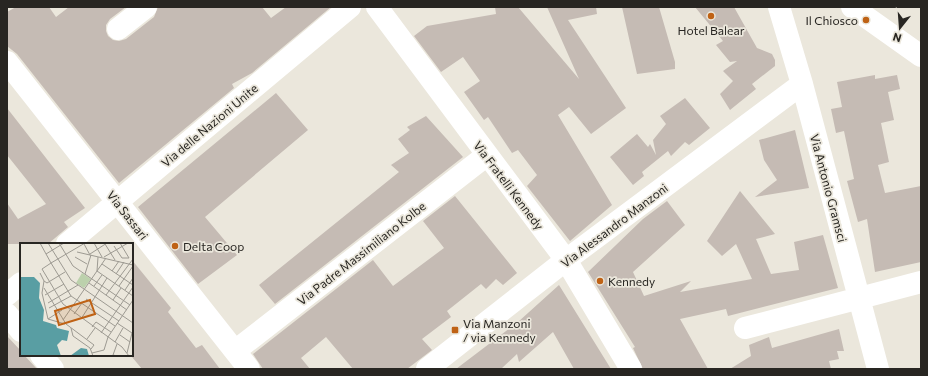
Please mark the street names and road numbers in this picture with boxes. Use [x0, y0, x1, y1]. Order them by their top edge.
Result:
street label: Via delle Nazioni Unite [158, 81, 260, 169]
street label: Via Antonio Gramsci [808, 132, 850, 244]
street label: Via Fratelli Kennedy [471, 138, 547, 232]
street label: Via Alessandro Manzoni [558, 180, 670, 270]
street label: Via Sassari [105, 188, 151, 242]
street label: Via Padre Massimiliano Kolbe [294, 199, 428, 307]

